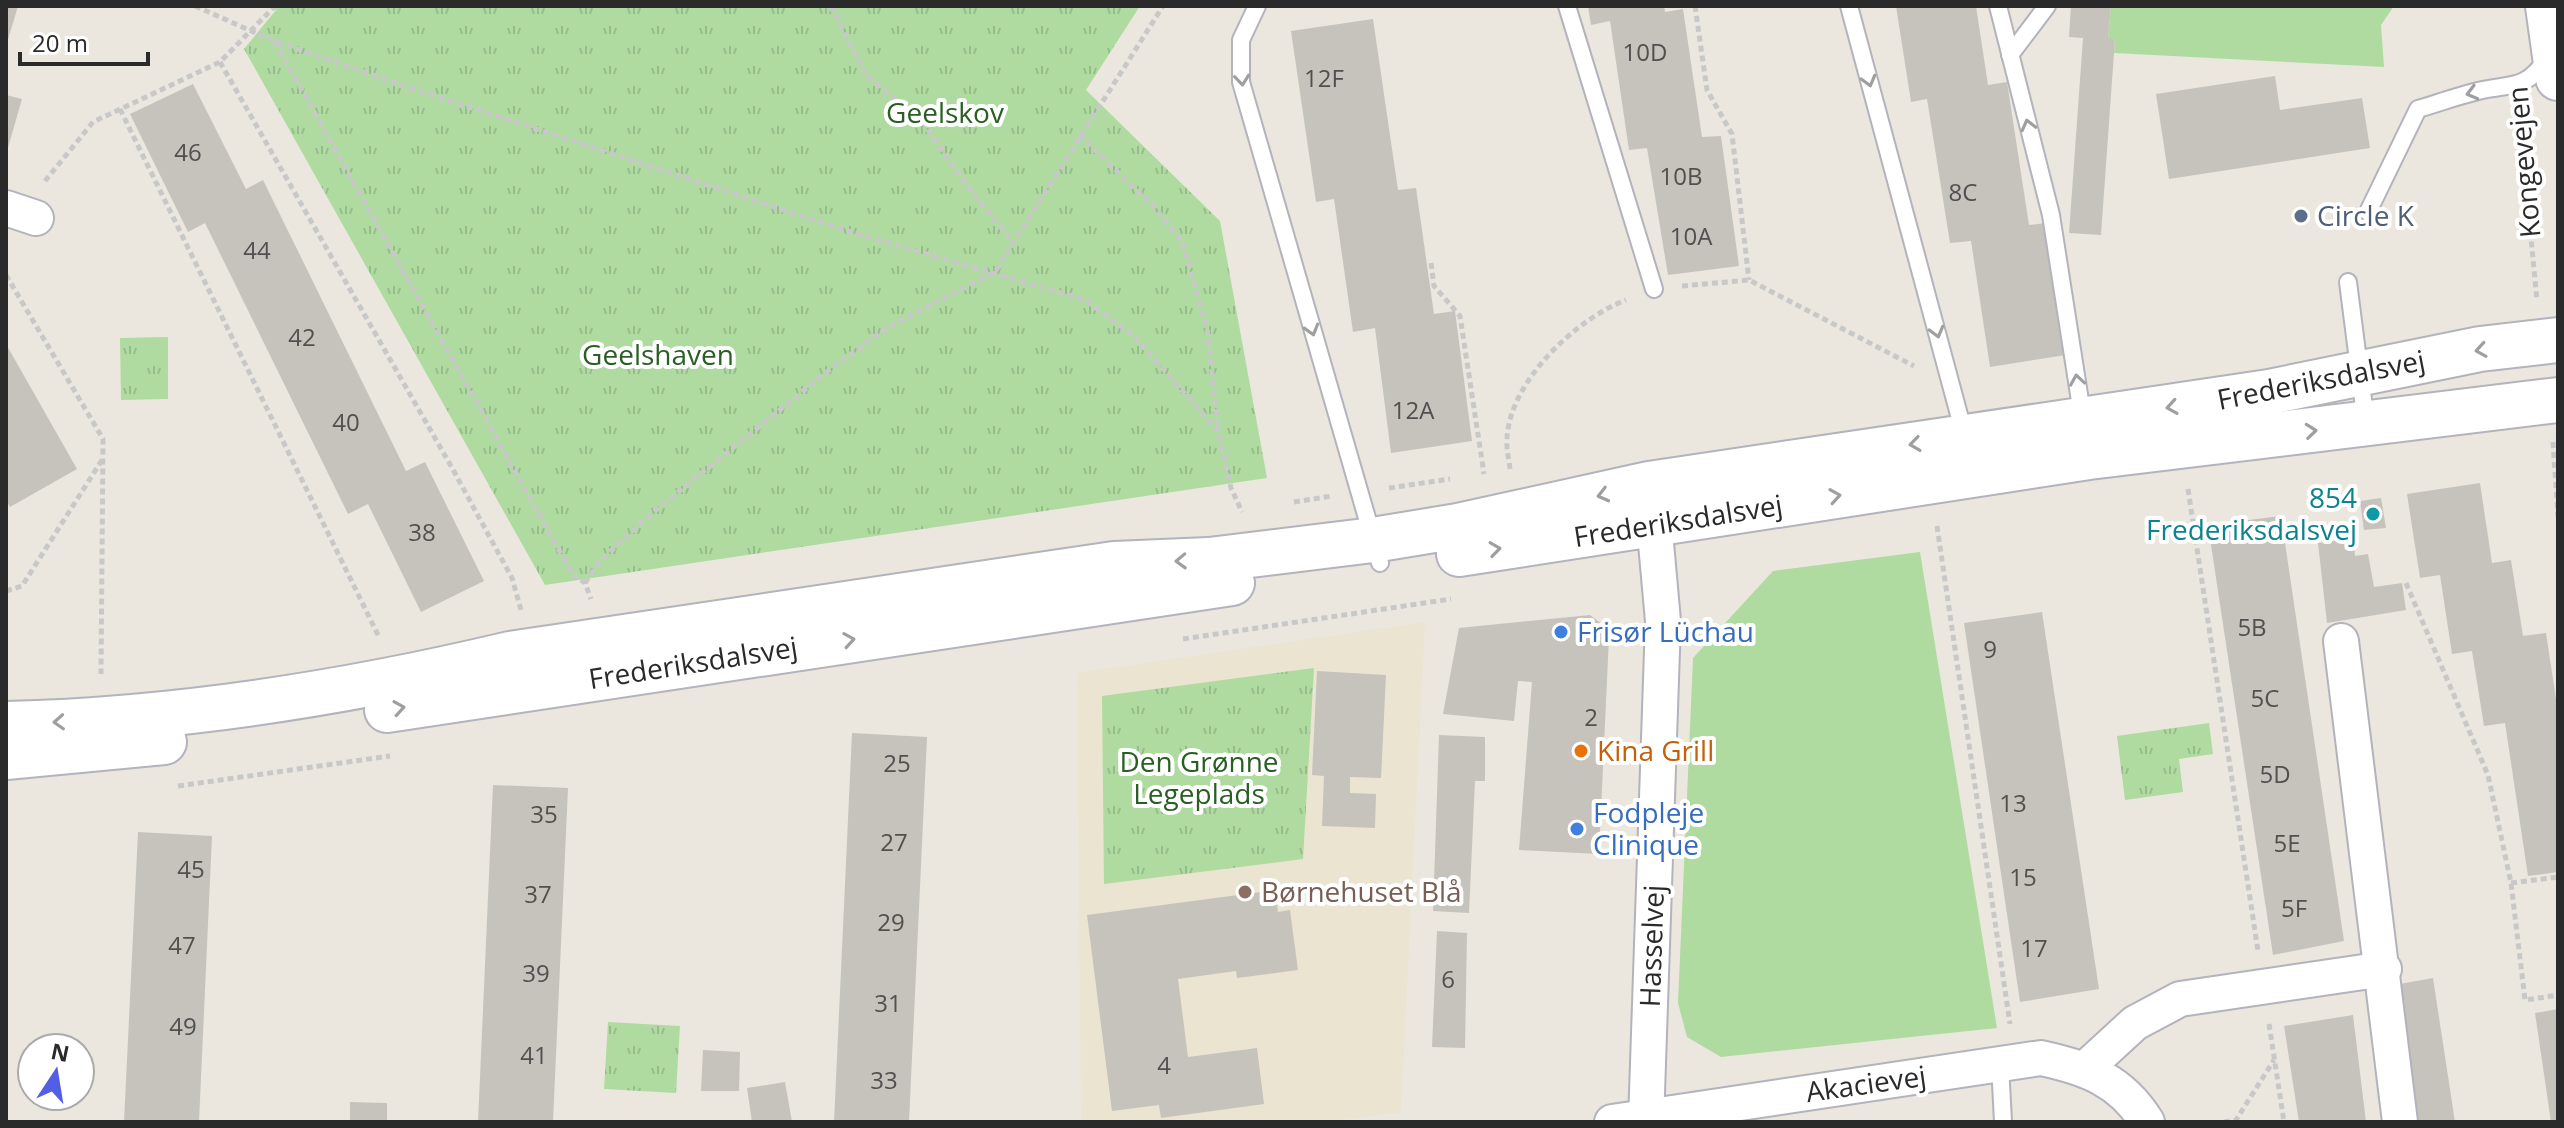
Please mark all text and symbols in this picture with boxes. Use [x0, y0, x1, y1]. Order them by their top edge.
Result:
scale bar [20, 16, 148, 66]
text: 20 m [32, 26, 88, 59]
house number: 10D [1623, 35, 1667, 68]
house number: 12F [1304, 61, 1344, 94]
one-way arrow [1234, 74, 1251, 87]
one-way arrow [1859, 74, 1876, 88]
one-way arrow [2466, 84, 2480, 101]
street label: Kongevejen [2497, 85, 2549, 239]
park label: Geelskov [886, 93, 1004, 131]
one-way arrow [2021, 118, 2038, 132]
house number: 46 [174, 135, 202, 168]
house number: 10B [1660, 159, 1702, 192]
house number: 8C [1949, 175, 1977, 208]
place label: Circle K [2317, 196, 2415, 234]
marker: Circle K [2292, 207, 2310, 225]
house number: 10A [1670, 219, 1713, 252]
house number: 44 [243, 233, 271, 266]
house number: 42 [288, 320, 316, 353]
one-way arrow [1303, 323, 1319, 337]
one-way arrow [1927, 325, 1944, 339]
park label: Geelshaven [582, 335, 734, 373]
street label: Frederiksdalsvej [2214, 340, 2428, 418]
one-way arrow [2474, 340, 2487, 357]
one-way arrow [2069, 373, 2086, 387]
house number: 12A [1392, 393, 1435, 426]
one-way arrow [2165, 398, 2179, 415]
house number: 40 [332, 405, 360, 438]
one-way arrow [2305, 422, 2318, 439]
one-way arrow [1908, 435, 1922, 452]
place label: 854 Frederiksdalsvej [2146, 478, 2357, 548]
street label: Frederiksdalsvej [1571, 485, 1785, 555]
one-way arrow [1597, 486, 1611, 503]
one-way arrow [1828, 488, 1842, 505]
marker: 854 Frederiksdalsvej [2364, 505, 2382, 523]
house number: 38 [408, 515, 436, 548]
one-way arrow [1488, 541, 1502, 558]
one-way arrow [1174, 552, 1187, 569]
house number: 5B [2237, 610, 2267, 643]
place label: Frisør Lüchau [1577, 612, 1754, 650]
marker: Frisør Lüchau [1552, 623, 1570, 641]
street label: Frederiksdalsvej [586, 627, 800, 697]
one-way arrow [843, 632, 856, 649]
house number: 9 [1983, 632, 1997, 665]
house number: 5C [2251, 681, 2279, 714]
one-way arrow [392, 700, 405, 717]
house number: 2 [1584, 700, 1598, 733]
one-way arrow [52, 713, 65, 730]
place label: Kina Grill [1597, 731, 1714, 769]
park label: Den Grønne Legeplads [1119, 742, 1279, 812]
marker: Kina Grill [1572, 742, 1590, 760]
house number: 25 [883, 746, 911, 779]
house number: 5D [2259, 757, 2291, 790]
house number: 13 [1999, 786, 2027, 819]
place label: Fodpleje Clinique [1593, 793, 1704, 863]
house number: 35 [530, 797, 558, 830]
marker: Fodpleje Clinique [1568, 820, 1586, 838]
house number: 27 [880, 825, 908, 858]
house number: 5E [2273, 826, 2301, 859]
house number: 45 [177, 852, 205, 885]
house number: 15 [2009, 860, 2037, 893]
place label: Børnehuset Blå [1261, 872, 1462, 910]
house number: 37 [524, 877, 552, 910]
marker: Børnehuset Blå [1236, 883, 1254, 901]
street label: Hasselvej [1630, 884, 1672, 1008]
house number: 5F [2281, 891, 2307, 924]
house number: 29 [877, 905, 905, 938]
house number: 47 [168, 928, 196, 961]
house number: 17 [2020, 931, 2048, 964]
house number: 39 [522, 956, 550, 989]
house number: 6 [1441, 962, 1455, 995]
house number: 31 [874, 986, 902, 1019]
house number: 49 [169, 1009, 197, 1042]
north arrow [16, 1032, 96, 1112]
text: N [48, 1035, 72, 1068]
house number: 41 [520, 1038, 548, 1071]
house number: 4 [1157, 1048, 1171, 1081]
street label: Akacievej [1803, 1056, 1928, 1110]
house number: 33 [870, 1063, 898, 1096]

